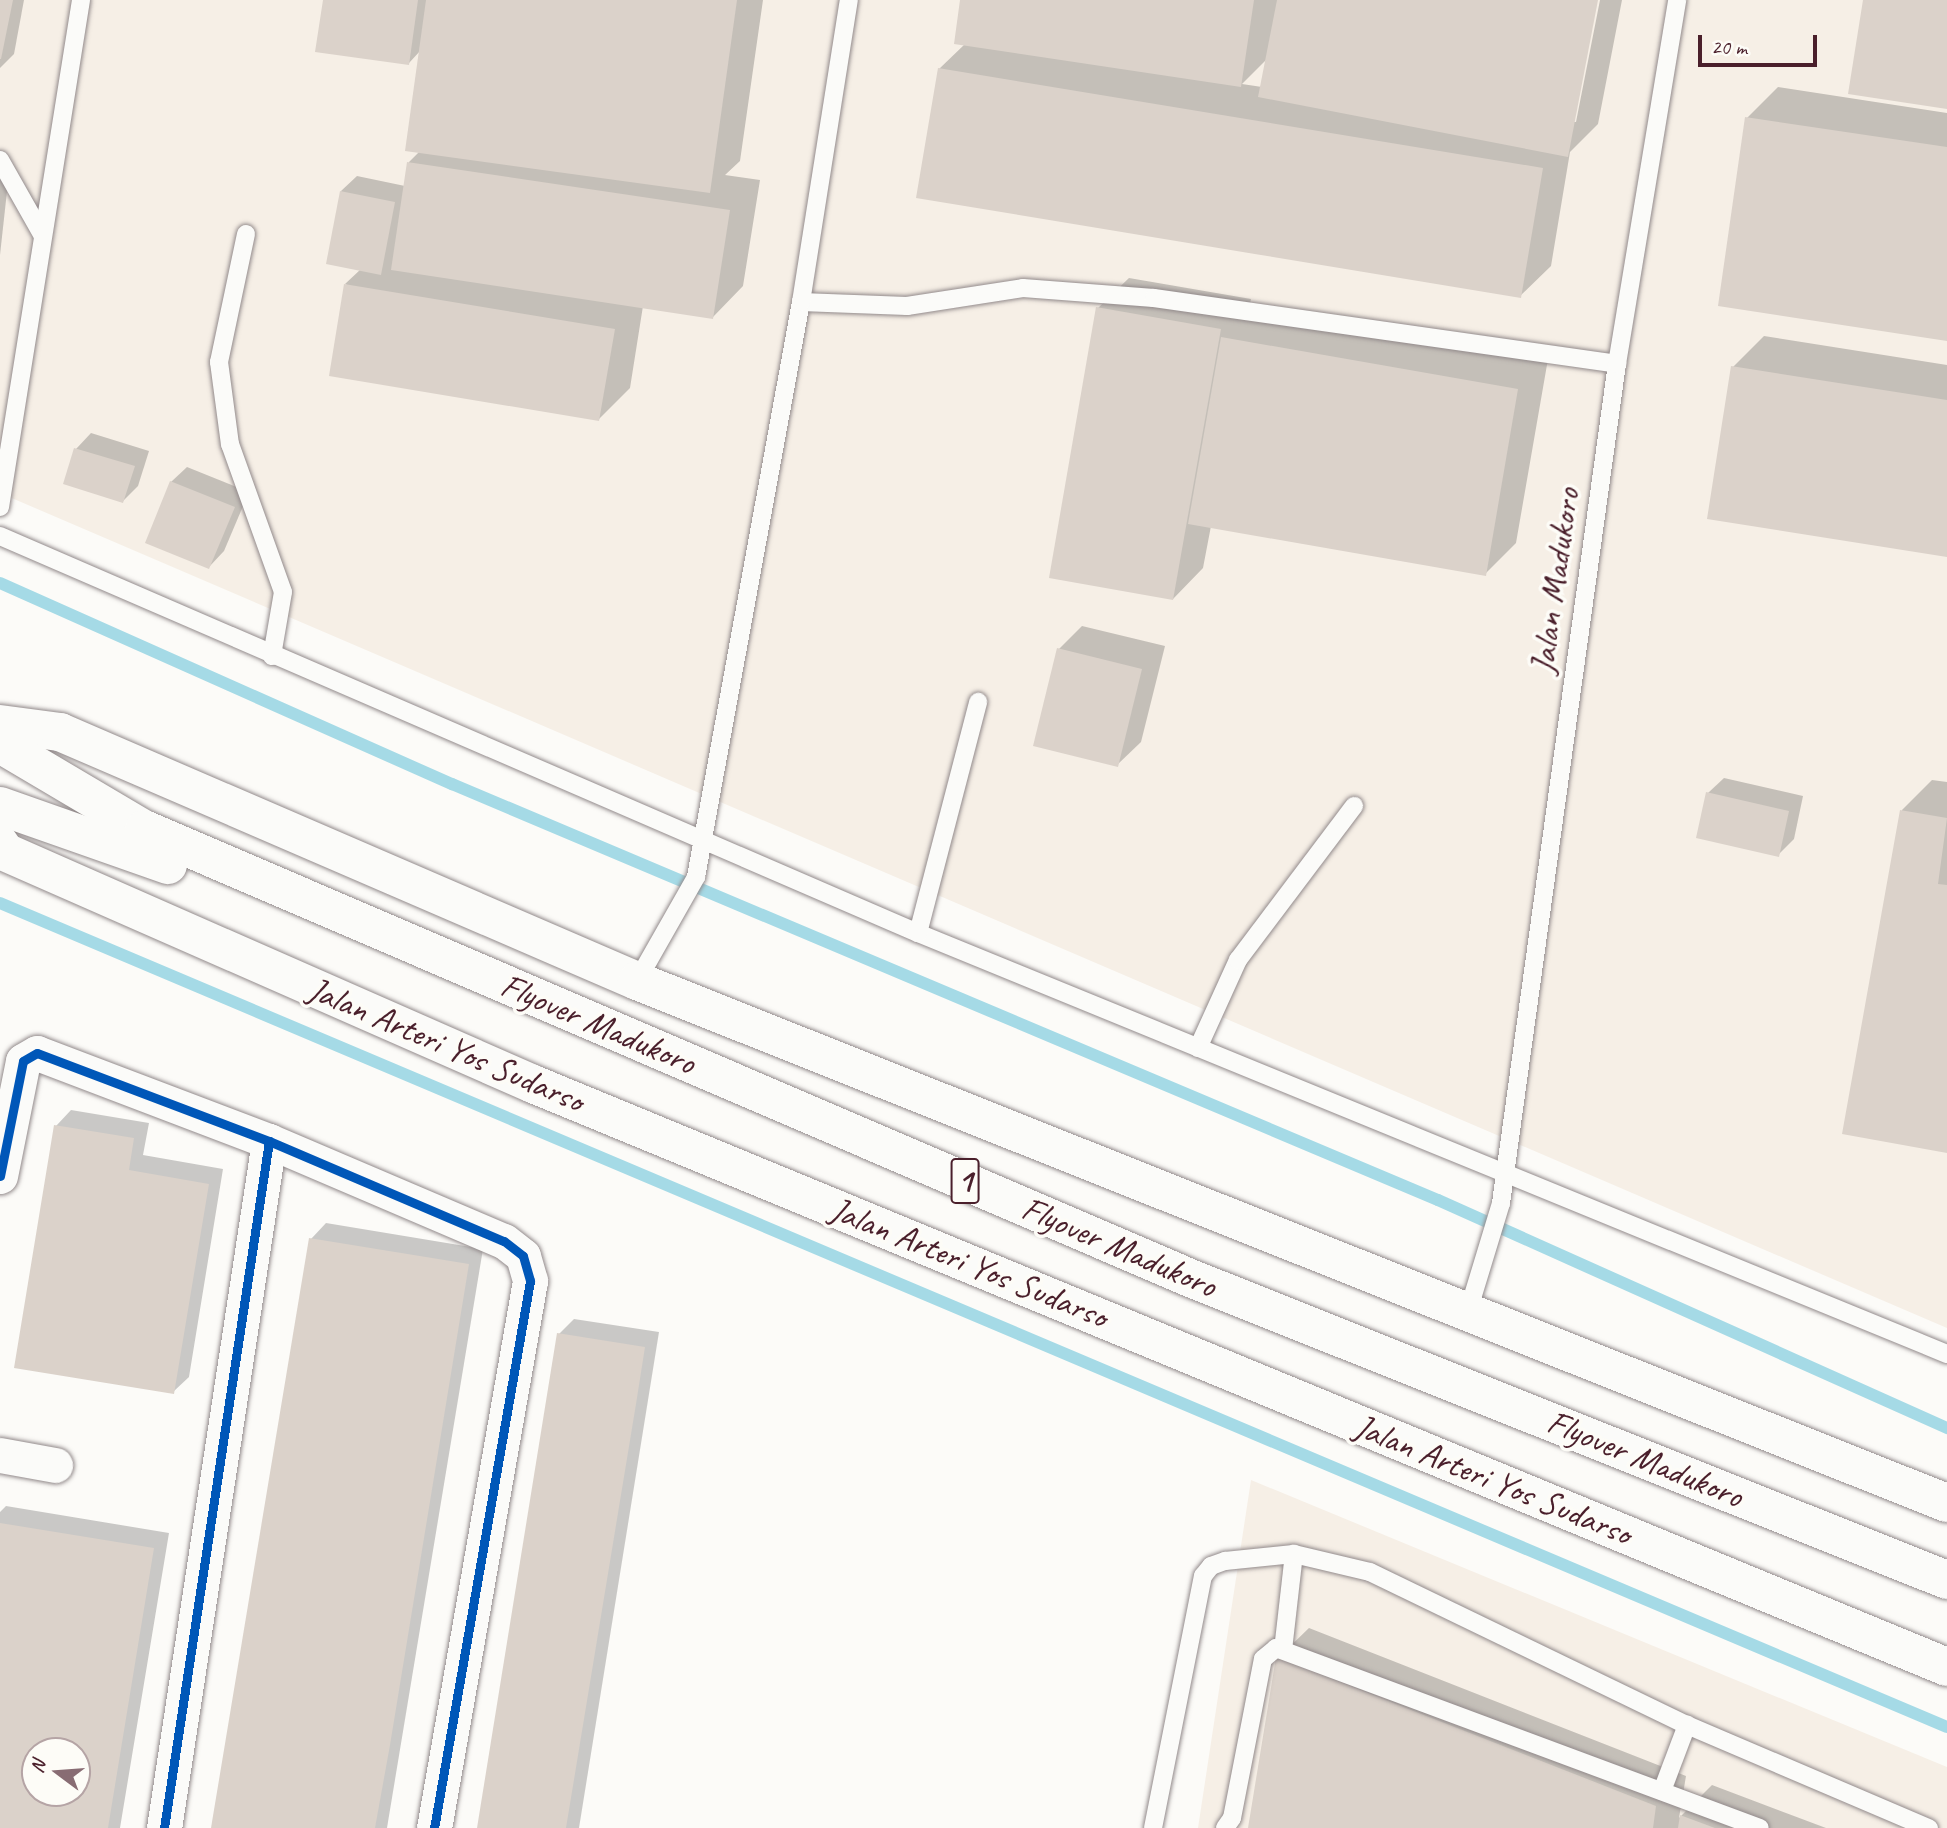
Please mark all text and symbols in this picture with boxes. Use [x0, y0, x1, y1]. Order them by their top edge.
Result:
scale bar [1702, 21, 1821, 65]
text: 20 m [1711, 34, 1747, 60]
street label: Jalan Madukoro [1521, 485, 1589, 677]
street label: Flyover Madukoro [494, 964, 702, 1084]
street label: Jalan Arteri Yos Sudarso [303, 969, 589, 1121]
road number: 1 [949, 1152, 981, 1210]
street label: Flyover Madukoro [1015, 1187, 1223, 1307]
street label: Jalan Arteri Yos Sudarso [826, 1189, 1112, 1337]
street label: Flyover Madukoro [1541, 1401, 1749, 1517]
street label: Jalan Arteri Yos Sudarso [1350, 1406, 1636, 1554]
north arrow [21, 1737, 91, 1807]
text: N [25, 1758, 51, 1776]

